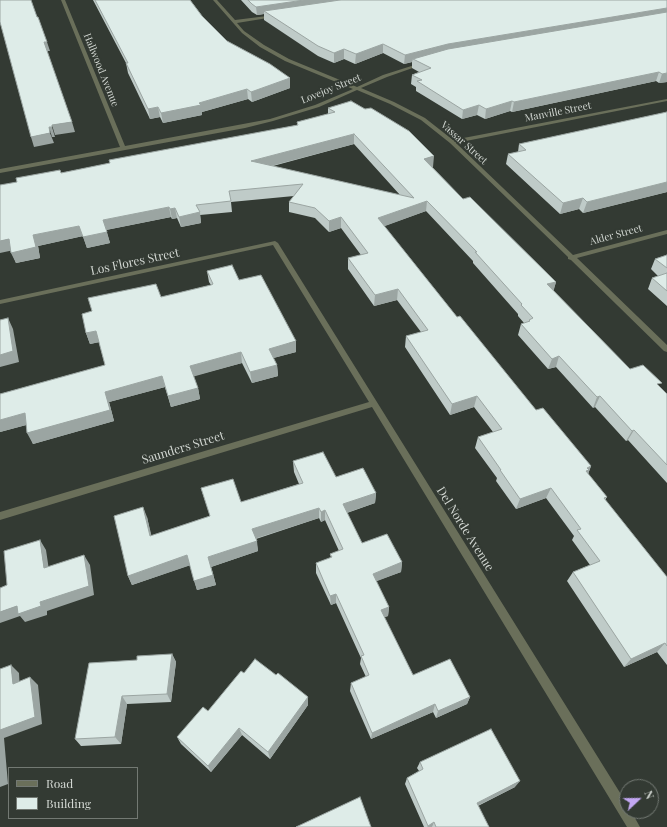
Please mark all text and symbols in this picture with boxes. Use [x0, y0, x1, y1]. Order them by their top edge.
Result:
street label: Hallwood Avenue [81, 32, 121, 108]
street label: Lovejoy Street [299, 72, 363, 106]
street label: Manville Street [524, 100, 592, 124]
street label: Vassar Street [438, 119, 490, 167]
street label: Alder Street [589, 222, 643, 248]
street label: Los Flores Street [89, 246, 181, 278]
street label: Saunders Street [140, 429, 226, 467]
street label: Del Norde Avenue [433, 484, 497, 574]
legend [8, 767, 138, 819]
text: Road [46, 775, 73, 791]
north arrow [619, 779, 659, 819]
text: N [641, 788, 658, 801]
text: Building [46, 795, 91, 811]

